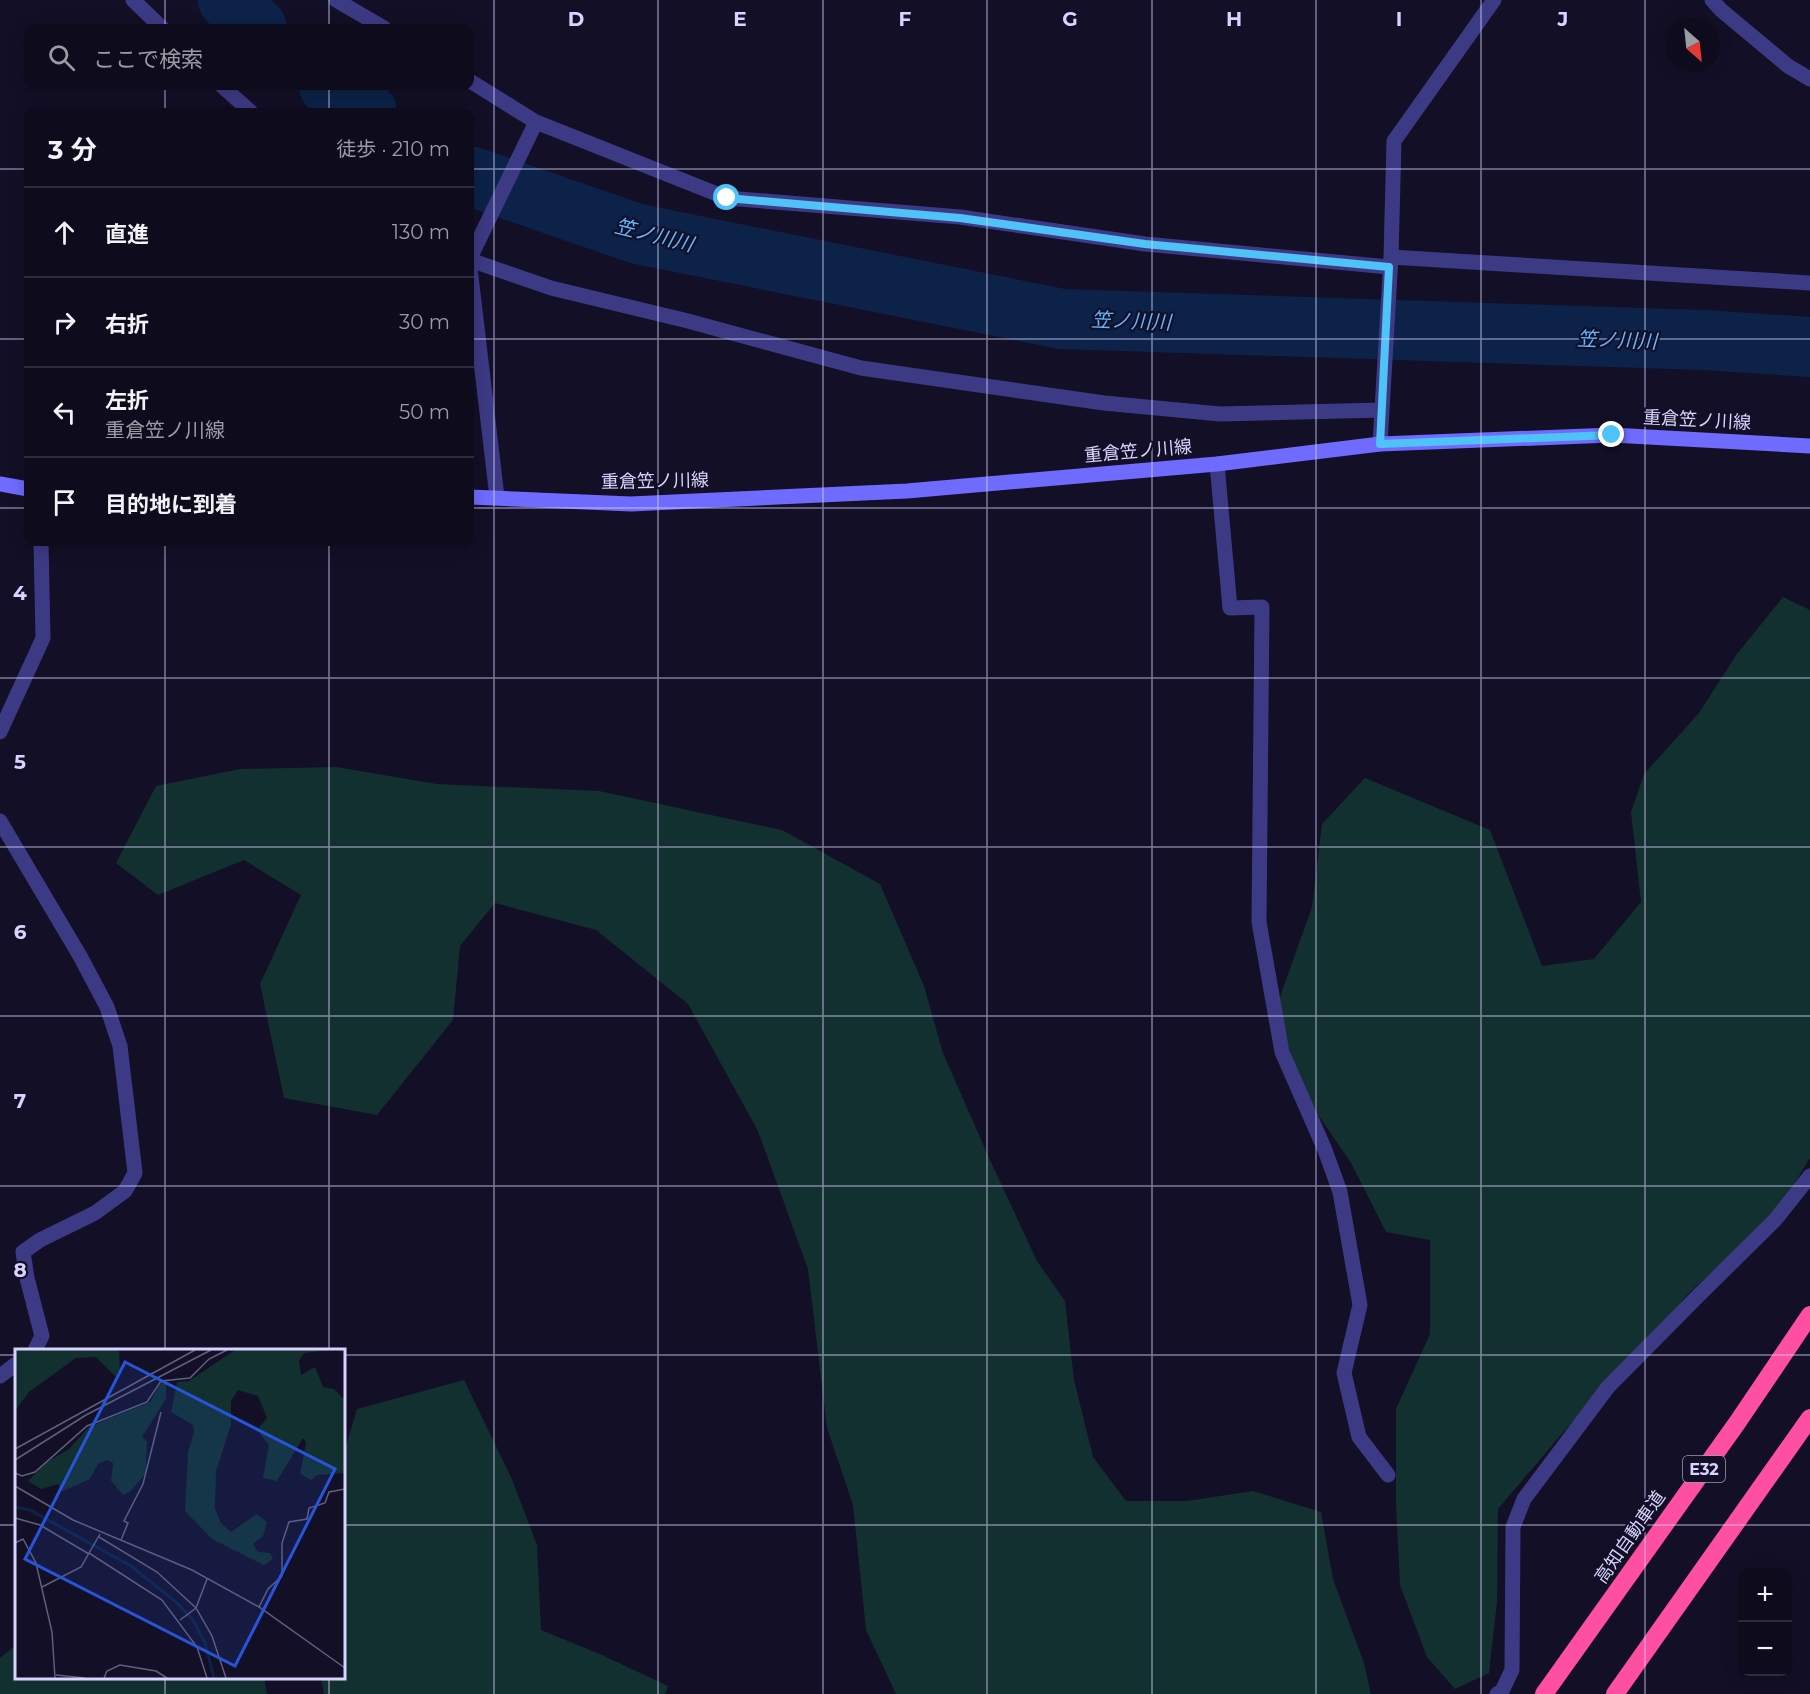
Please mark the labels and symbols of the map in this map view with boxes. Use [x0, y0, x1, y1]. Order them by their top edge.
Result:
text: D [568, 7, 584, 31]
text: E [733, 7, 747, 31]
text: F [899, 7, 912, 31]
text: G [1062, 7, 1078, 31]
text: H [1226, 7, 1242, 31]
text: I [1396, 7, 1402, 31]
text: J [1557, 7, 1568, 31]
north arrow [1666, 18, 1720, 72]
route start [713, 184, 739, 210]
water label: 笠ノ川川 [612, 214, 698, 257]
water label: 笠ノ川川 [1091, 308, 1173, 334]
water label: 笠ノ川川 [1577, 327, 1659, 353]
street label: 重倉笠ノ川線 [1642, 406, 1752, 434]
route end [1598, 421, 1624, 447]
street label: 重倉笠ノ川線 [1083, 435, 1193, 467]
street label: 重倉笠ノ川線 [601, 469, 709, 493]
text: 4 [13, 581, 27, 605]
text: 5 [14, 750, 26, 774]
text: 6 [14, 920, 27, 944]
text: 7 [14, 1089, 26, 1113]
text: 8 [13, 1258, 27, 1282]
inset map [15, 1349, 345, 1679]
road number: E32 [1683, 1456, 1725, 1482]
street label: 高知自動車道 [1590, 1486, 1670, 1588]

